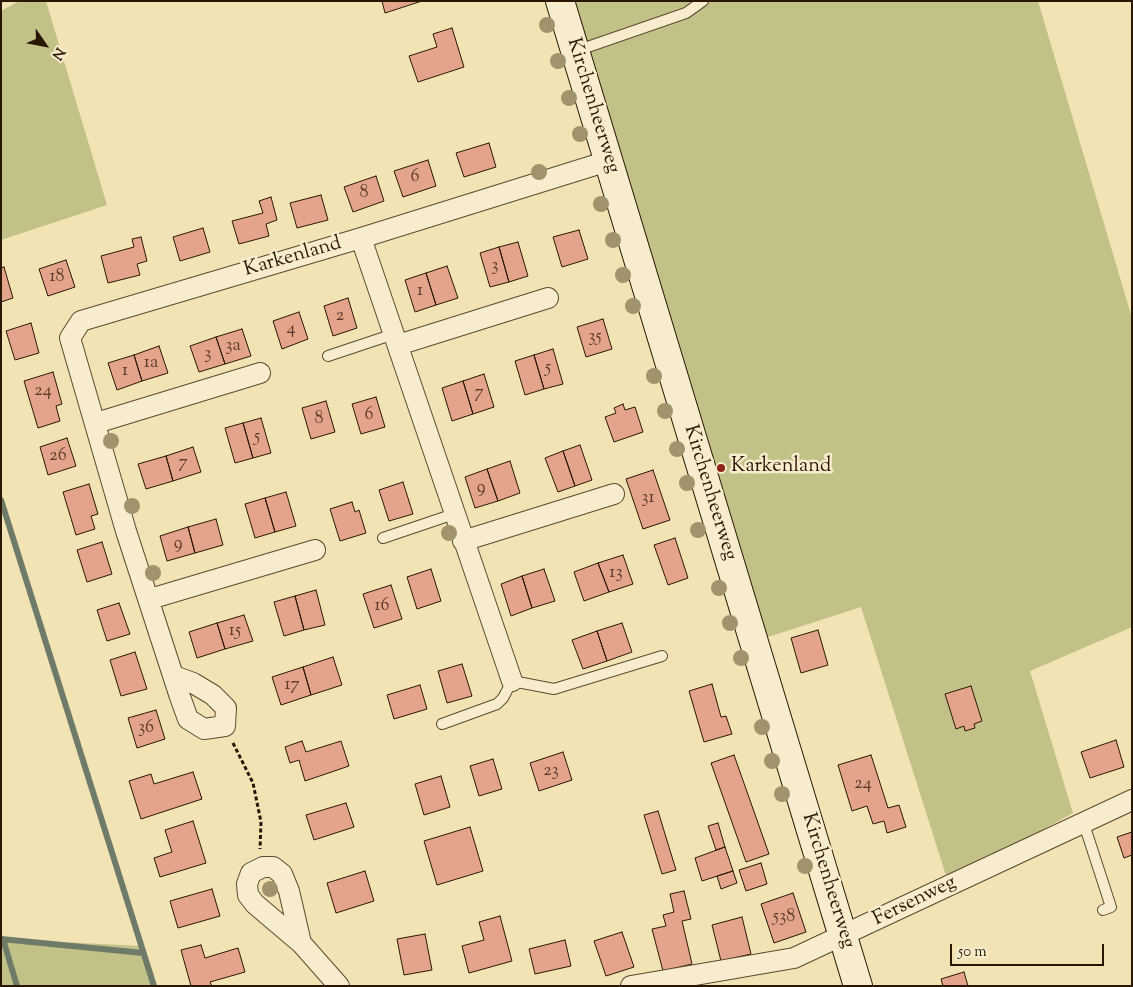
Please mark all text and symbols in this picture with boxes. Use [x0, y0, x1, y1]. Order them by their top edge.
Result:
north arrow [20, 20, 70, 70]
street label: Kirchenheerweg [560, 35, 624, 177]
text: N [46, 43, 69, 63]
house number: 6 [411, 167, 419, 189]
house number: 8 [360, 183, 368, 205]
street label: Karkenland [242, 233, 344, 283]
house number: 3 [491, 256, 499, 278]
house number: 18 [49, 267, 65, 289]
house number: 1 [417, 281, 423, 303]
house number: 2 [336, 306, 344, 328]
house number: 4 [286, 319, 296, 341]
house number: 35 [588, 327, 602, 349]
house number: 3a [225, 336, 241, 358]
house number: 3 [204, 344, 212, 366]
house number: 1a [144, 353, 158, 375]
house number: 5 [545, 358, 551, 380]
house number: 1 [122, 361, 128, 383]
house number: 24 [34, 381, 52, 403]
house number: 7 [474, 383, 484, 405]
house number: 6 [365, 405, 373, 427]
house number: 8 [315, 409, 323, 431]
street label: Kirchenheerweg [677, 422, 741, 564]
house number: 5 [254, 427, 260, 449]
house number: 26 [49, 446, 67, 468]
house number: 7 [178, 453, 188, 475]
place label: Karkenland [731, 456, 831, 480]
marker: Karkenland [715, 462, 727, 474]
house number: 9 [477, 478, 485, 500]
house number: 31 [641, 488, 655, 510]
house number: 9 [174, 534, 182, 556]
house number: 13 [609, 563, 623, 585]
house number: 16 [374, 596, 390, 618]
house number: 15 [229, 621, 241, 643]
house number: 17 [284, 675, 300, 697]
house number: 36 [138, 718, 154, 740]
house number: 23 [543, 761, 559, 783]
house number: 24 [854, 774, 872, 796]
street label: Kirchenheerweg [795, 810, 859, 952]
street label: Fersenweg [870, 872, 960, 932]
house number: 538 [773, 907, 795, 929]
scale bar [953, 934, 1107, 966]
text: 50 m [958, 942, 987, 963]

